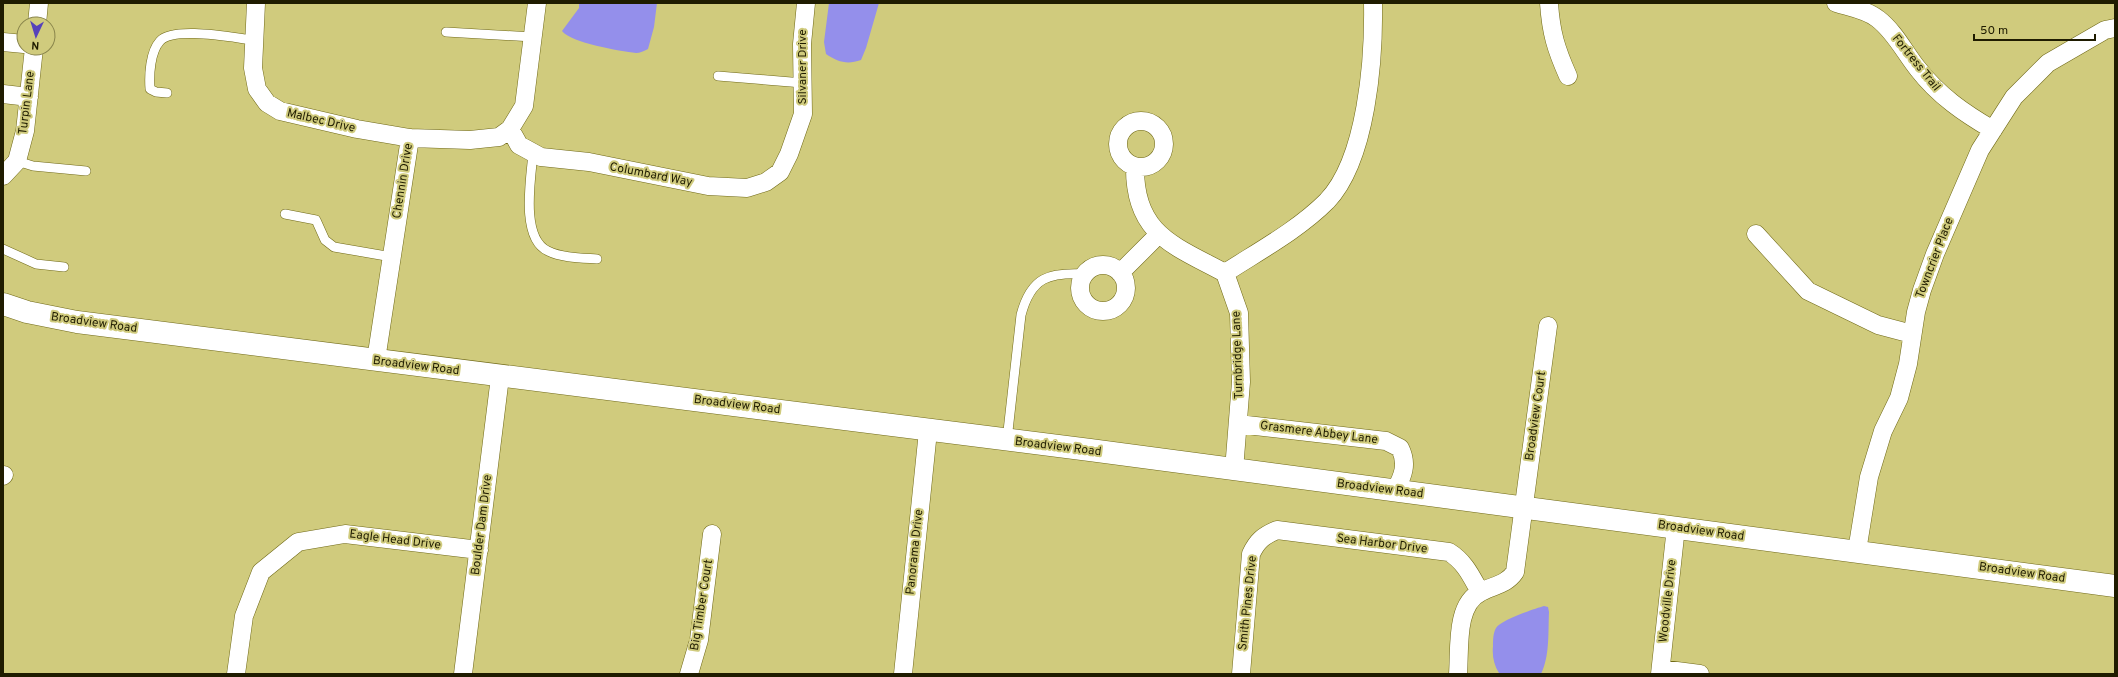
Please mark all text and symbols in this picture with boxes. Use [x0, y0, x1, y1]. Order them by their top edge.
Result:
north arrow [16, 16, 56, 56]
scale bar [1974, 16, 2095, 42]
text: 50 m [1980, 23, 2008, 39]
street label: Silvaner Drive [795, 29, 811, 105]
street label: Fortress Trail [1888, 31, 1944, 95]
text: N [31, 38, 40, 52]
street label: Turpin Lane [15, 70, 39, 136]
street label: Malbec Drive [285, 105, 357, 137]
street label: Chennin Drive [389, 142, 417, 220]
street label: Columbard Way [608, 159, 694, 191]
street label: Towncrier Place [1912, 215, 1958, 301]
street label: Broadview Road [50, 309, 138, 337]
street label: Turnbridge Lane [1228, 311, 1248, 399]
street label: Broadview Road [372, 353, 460, 379]
street label: Broadview Court [1522, 370, 1550, 462]
street label: Broadview Road [693, 392, 781, 418]
street label: Grasmere Abbey Lane [1259, 418, 1379, 448]
street label: Broadview Road [1014, 434, 1102, 460]
street label: Boulder Dam Drive [468, 474, 496, 576]
street label: Broadview Road [1336, 476, 1424, 502]
street label: Panorama Drive [903, 508, 927, 596]
street label: Broadview Road [1657, 517, 1745, 545]
street label: Eagle Head Drive [348, 526, 442, 554]
street label: Sea Harbor Drive [1336, 531, 1428, 557]
street label: Smith Pines Drive [1235, 555, 1261, 651]
street label: Big Timber Court [687, 558, 717, 652]
street label: Woodville Drive [1656, 559, 1680, 643]
street label: Broadview Road [1978, 559, 2066, 587]

